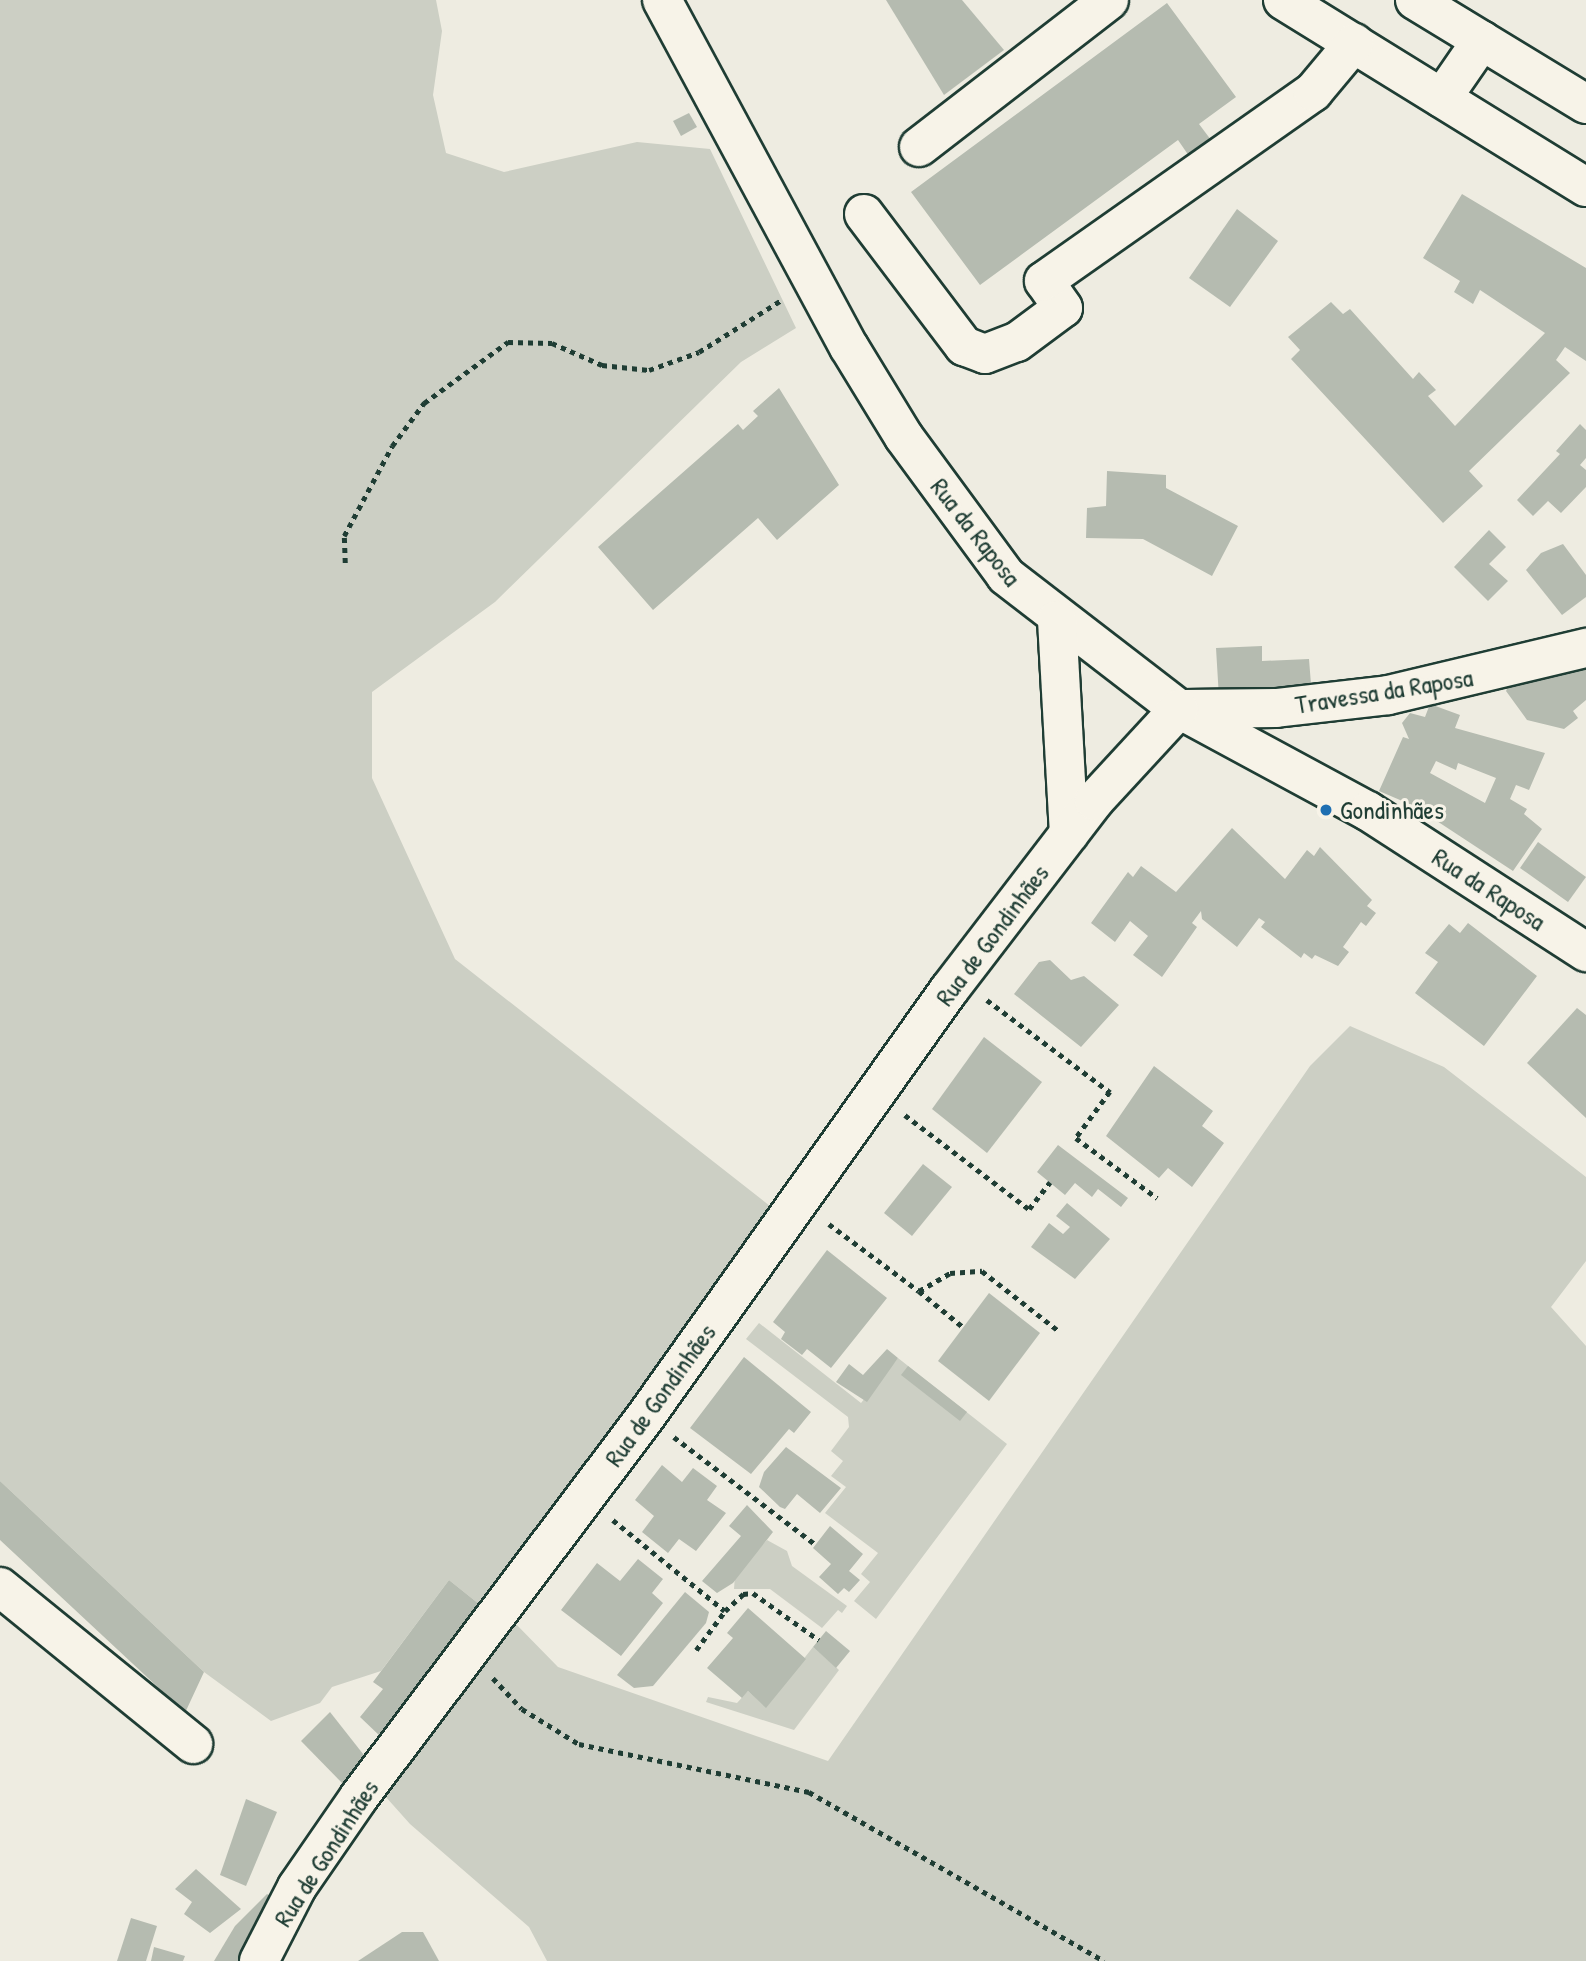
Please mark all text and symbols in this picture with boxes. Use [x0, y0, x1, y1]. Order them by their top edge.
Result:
street label: Rua da Raposa [924, 472, 1028, 592]
street label: Travessa da Raposa [1293, 662, 1475, 720]
place label: Gondinhães [1340, 794, 1444, 826]
marker: Gondinhães [1318, 802, 1334, 818]
street label: Rua da Raposa [1427, 841, 1551, 937]
street label: Rua de Gondinhães [929, 858, 1055, 1012]
street label: Rua de Gondinhães [598, 1318, 722, 1472]
street label: Rua de Gondinhães [267, 1774, 385, 1932]

